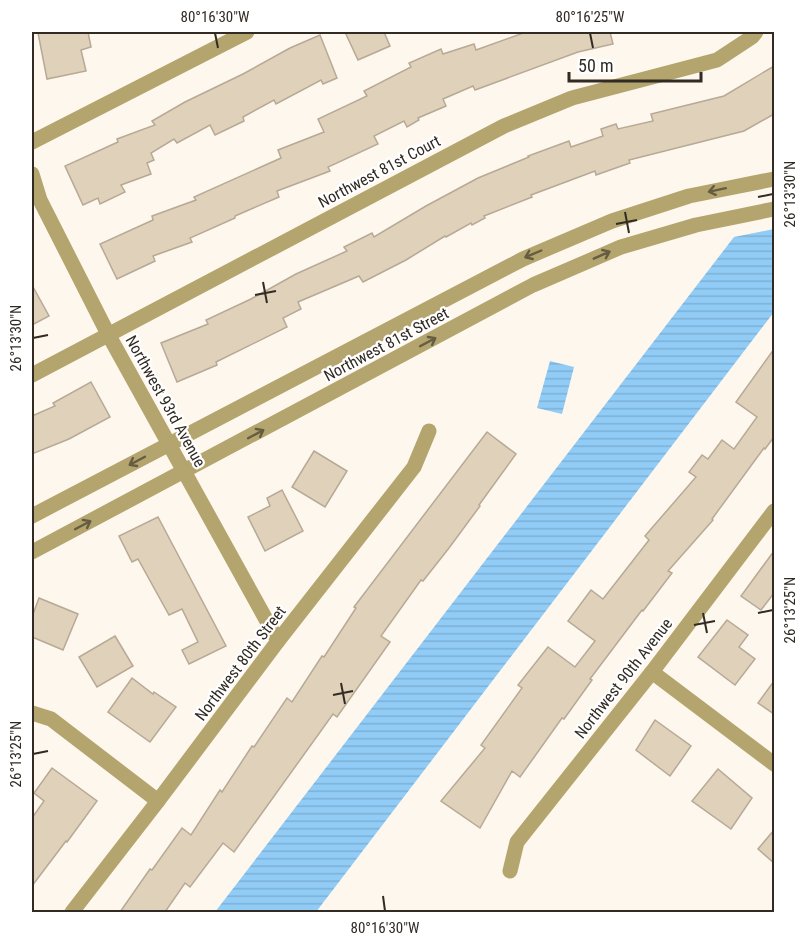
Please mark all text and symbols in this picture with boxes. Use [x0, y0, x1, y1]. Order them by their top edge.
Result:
text: 80°16'30"W [181, 8, 250, 26]
text: 80°16'25"W [556, 8, 625, 26]
scale bar [569, 45, 701, 83]
text: 50 m [578, 55, 613, 76]
street label: Northwest 81st Court [315, 131, 444, 212]
text: 26°13'30"N [781, 161, 799, 227]
one-way arrow [708, 185, 727, 197]
one-way arrow [525, 249, 543, 260]
one-way arrow [593, 249, 611, 260]
street label: Northwest 81st Street [321, 303, 452, 385]
text: 26°13'30"N [7, 305, 25, 371]
street label: Northwest 93rd Avenue [122, 332, 210, 470]
one-way arrow [418, 336, 436, 347]
one-way arrow [246, 427, 264, 439]
one-way arrow [129, 455, 146, 467]
one-way arrow [74, 519, 92, 530]
text: 26°13'25"N [781, 577, 799, 643]
street label: Northwest 80th Street [191, 602, 290, 724]
street label: Northwest 90th Avenue [571, 614, 676, 742]
text: 26°13'25"N [7, 721, 25, 787]
text: 80°16'30"W [351, 919, 420, 937]

